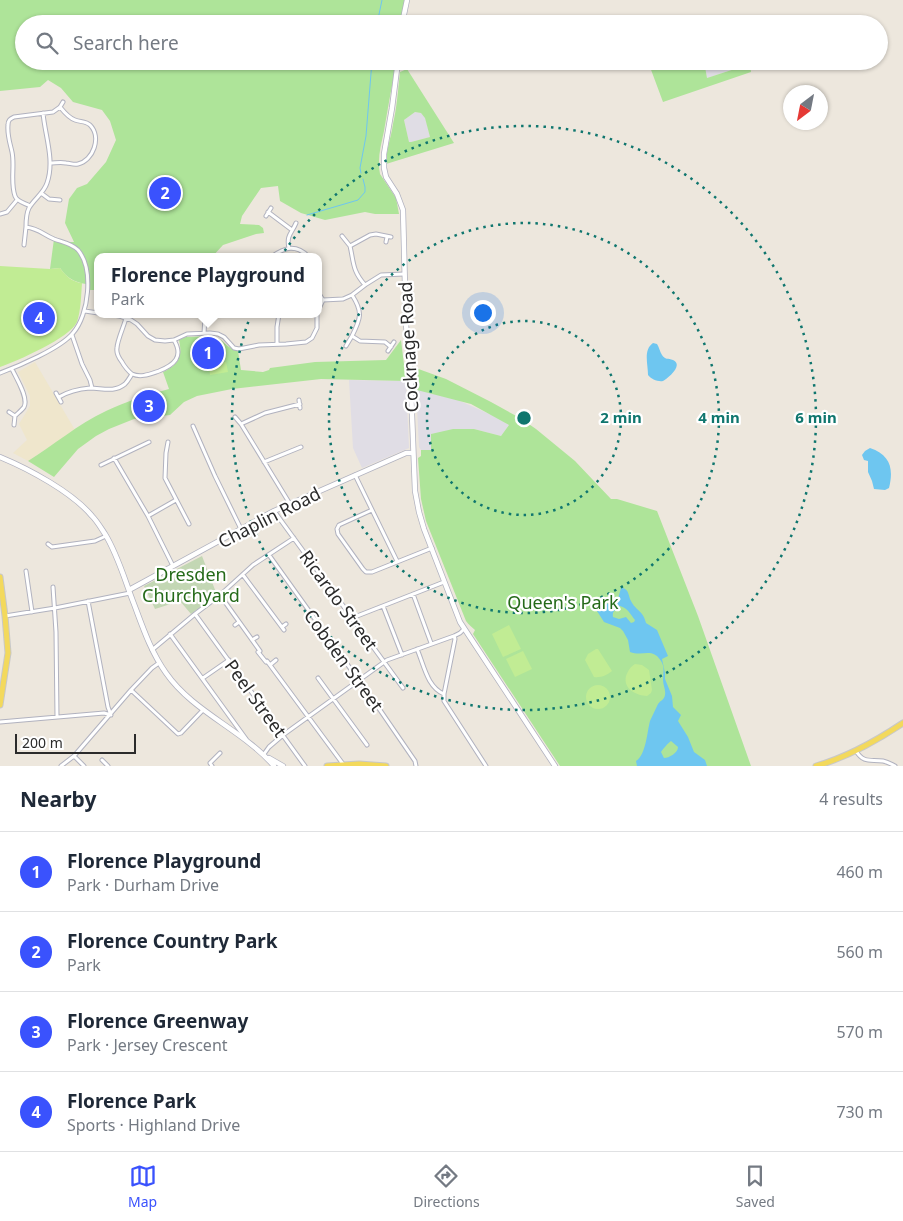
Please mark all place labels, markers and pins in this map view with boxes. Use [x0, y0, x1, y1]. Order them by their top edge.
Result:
pin: 2 [149, 174, 181, 212]
pin: 4 [23, 299, 55, 337]
pin: 1 [192, 334, 224, 372]
pin: 3 [133, 387, 165, 425]
centre of rings [515, 409, 533, 427]

